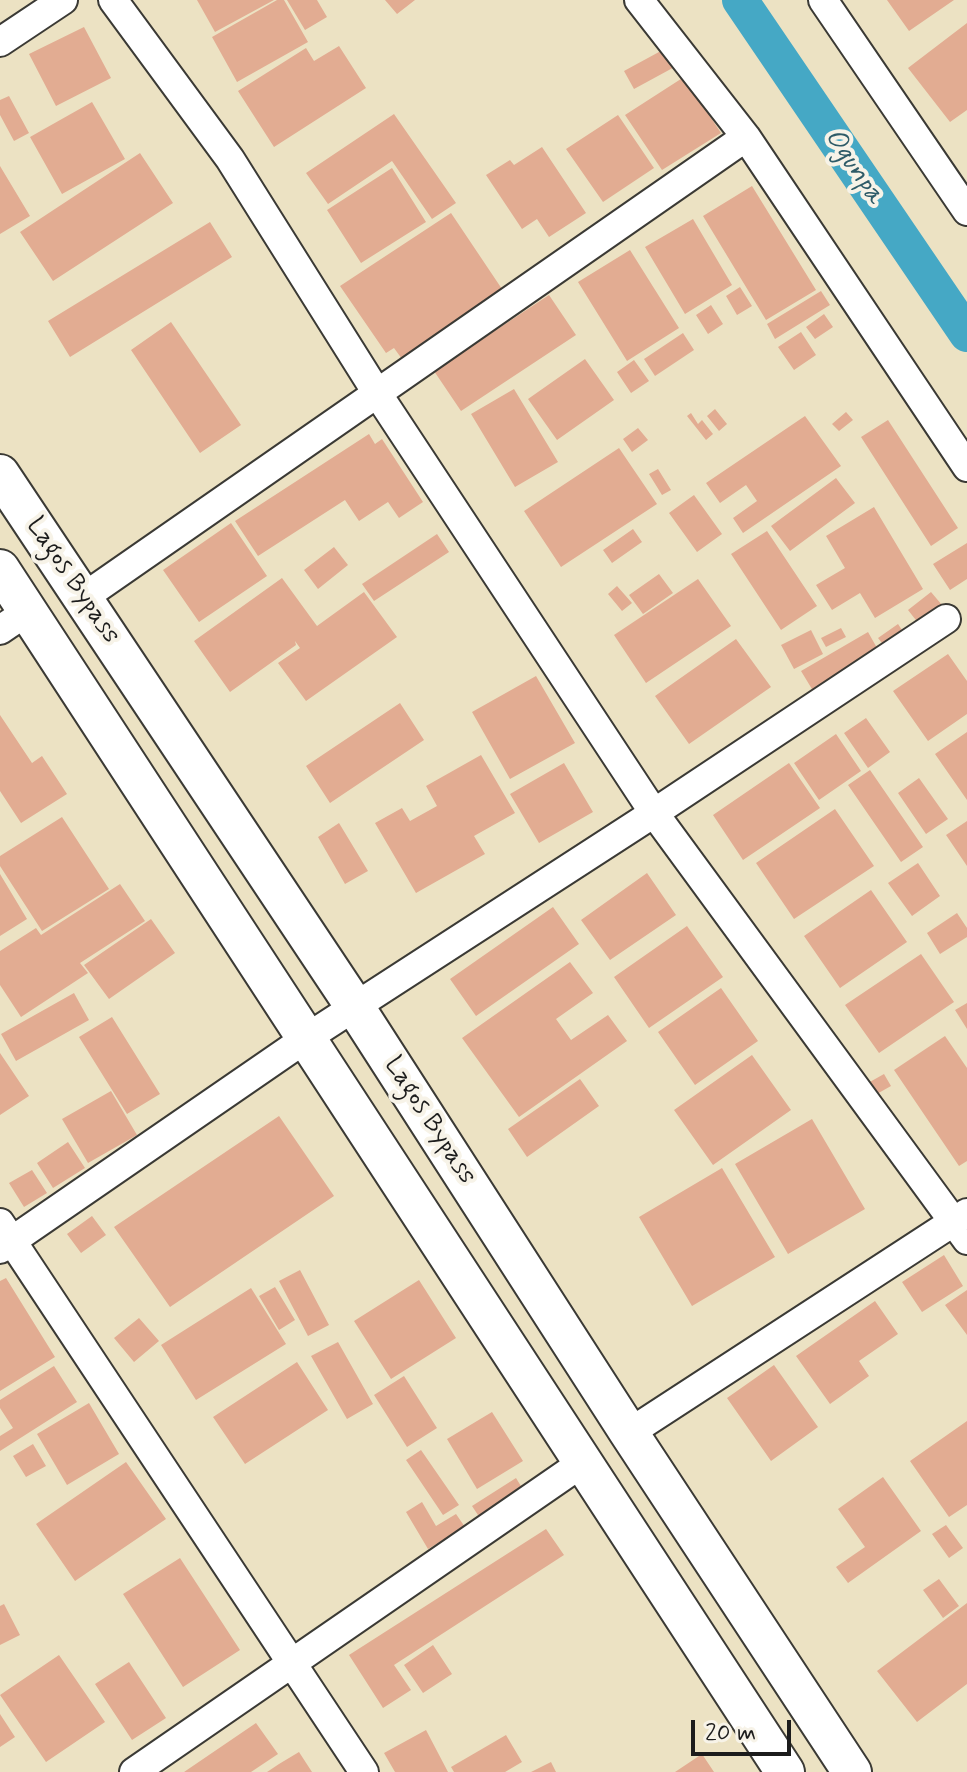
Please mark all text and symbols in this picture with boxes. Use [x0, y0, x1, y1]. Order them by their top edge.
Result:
water label: Ogunpa [816, 123, 890, 211]
street label: Lagos Bypass [18, 512, 126, 650]
street label: Lagos Bypass [376, 1051, 482, 1191]
scale bar [695, 1704, 795, 1754]
text: 20 m [705, 1718, 756, 1749]

